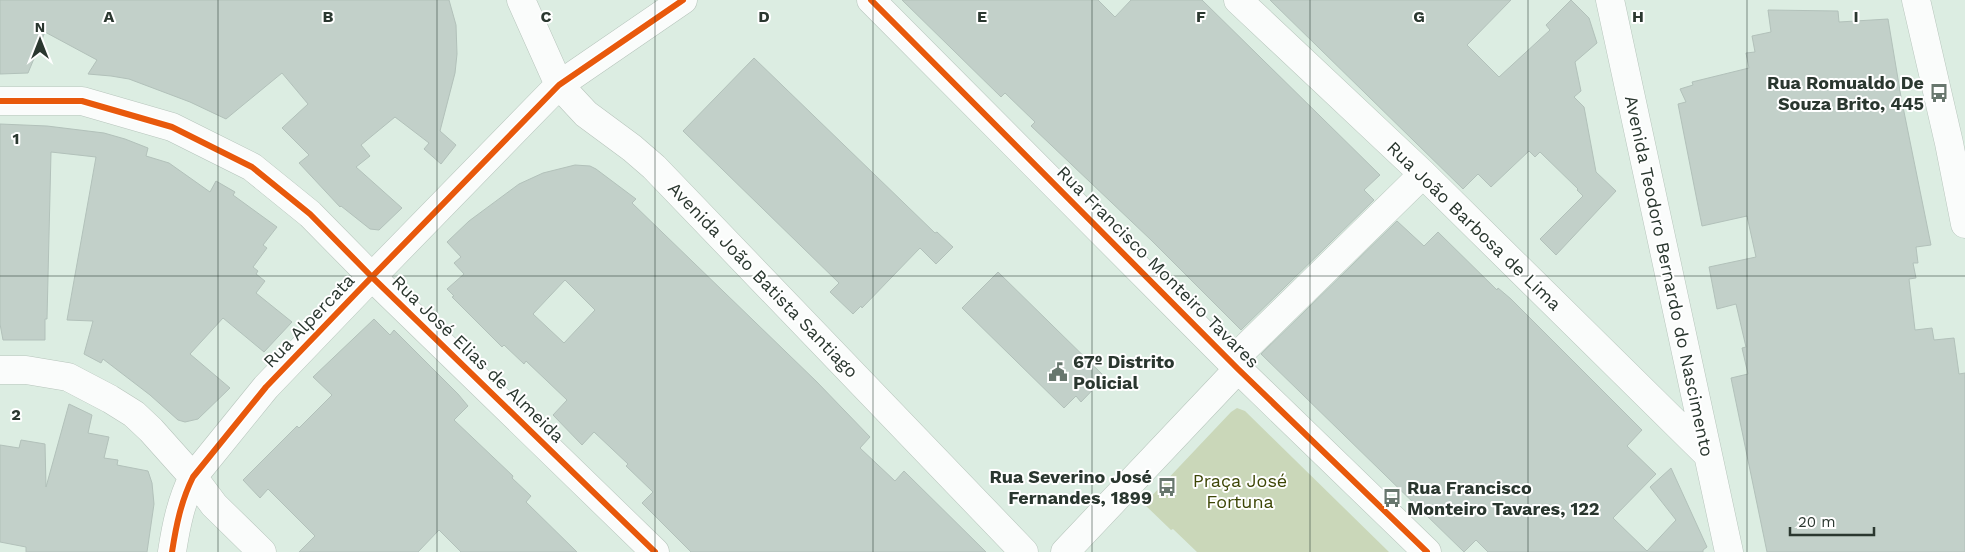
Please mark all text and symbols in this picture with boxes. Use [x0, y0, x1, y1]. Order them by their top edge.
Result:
text: A [104, 7, 115, 26]
text: B [323, 7, 334, 26]
text: C [541, 7, 552, 26]
text: D [758, 7, 770, 26]
text: E [977, 7, 987, 26]
text: F [1196, 7, 1206, 26]
text: G [1413, 7, 1425, 26]
text: H [1632, 7, 1644, 26]
text: I [1853, 7, 1859, 26]
north arrow [15, 15, 65, 65]
text: N [35, 19, 45, 35]
place label: Rua Romualdo De Souza Brito, 445 [1767, 72, 1924, 114]
bus stop icon: Rua Romualdo De Souza Brito, 445 [1928, 82, 1950, 104]
street label: Avenida Teodoro Bernardo do Nascimento [1621, 93, 1718, 458]
text: 1 [13, 129, 19, 148]
street label: Rua João Barbosa de Lima [1383, 137, 1566, 314]
street label: Rua Francisco Monteiro Tavares [1053, 161, 1264, 372]
street label: Avenida João Batista Santiago [664, 177, 863, 382]
street label: Rua Alpercata [259, 270, 359, 372]
street label: Rua José Elias de Almeida [388, 271, 569, 446]
place label: 67º Distrito Policial [1073, 351, 1175, 393]
public building icon: 67º Distrito Policial [1047, 361, 1069, 383]
text: 2 [11, 405, 21, 424]
place label: Rua Severino José Fernandes, 1899 [989, 466, 1152, 508]
park label: Praça José Fortuna [1193, 470, 1287, 512]
bus stop icon: Rua Severino José Fernandes, 1899 [1156, 476, 1178, 498]
place label: Rua Francisco Monteiro Tavares, 122 [1407, 477, 1600, 519]
bus stop icon: Rua Francisco Monteiro Tavares, 122 [1381, 487, 1403, 509]
scale bar [1790, 504, 1874, 536]
text: 20 m [1798, 513, 1836, 531]

